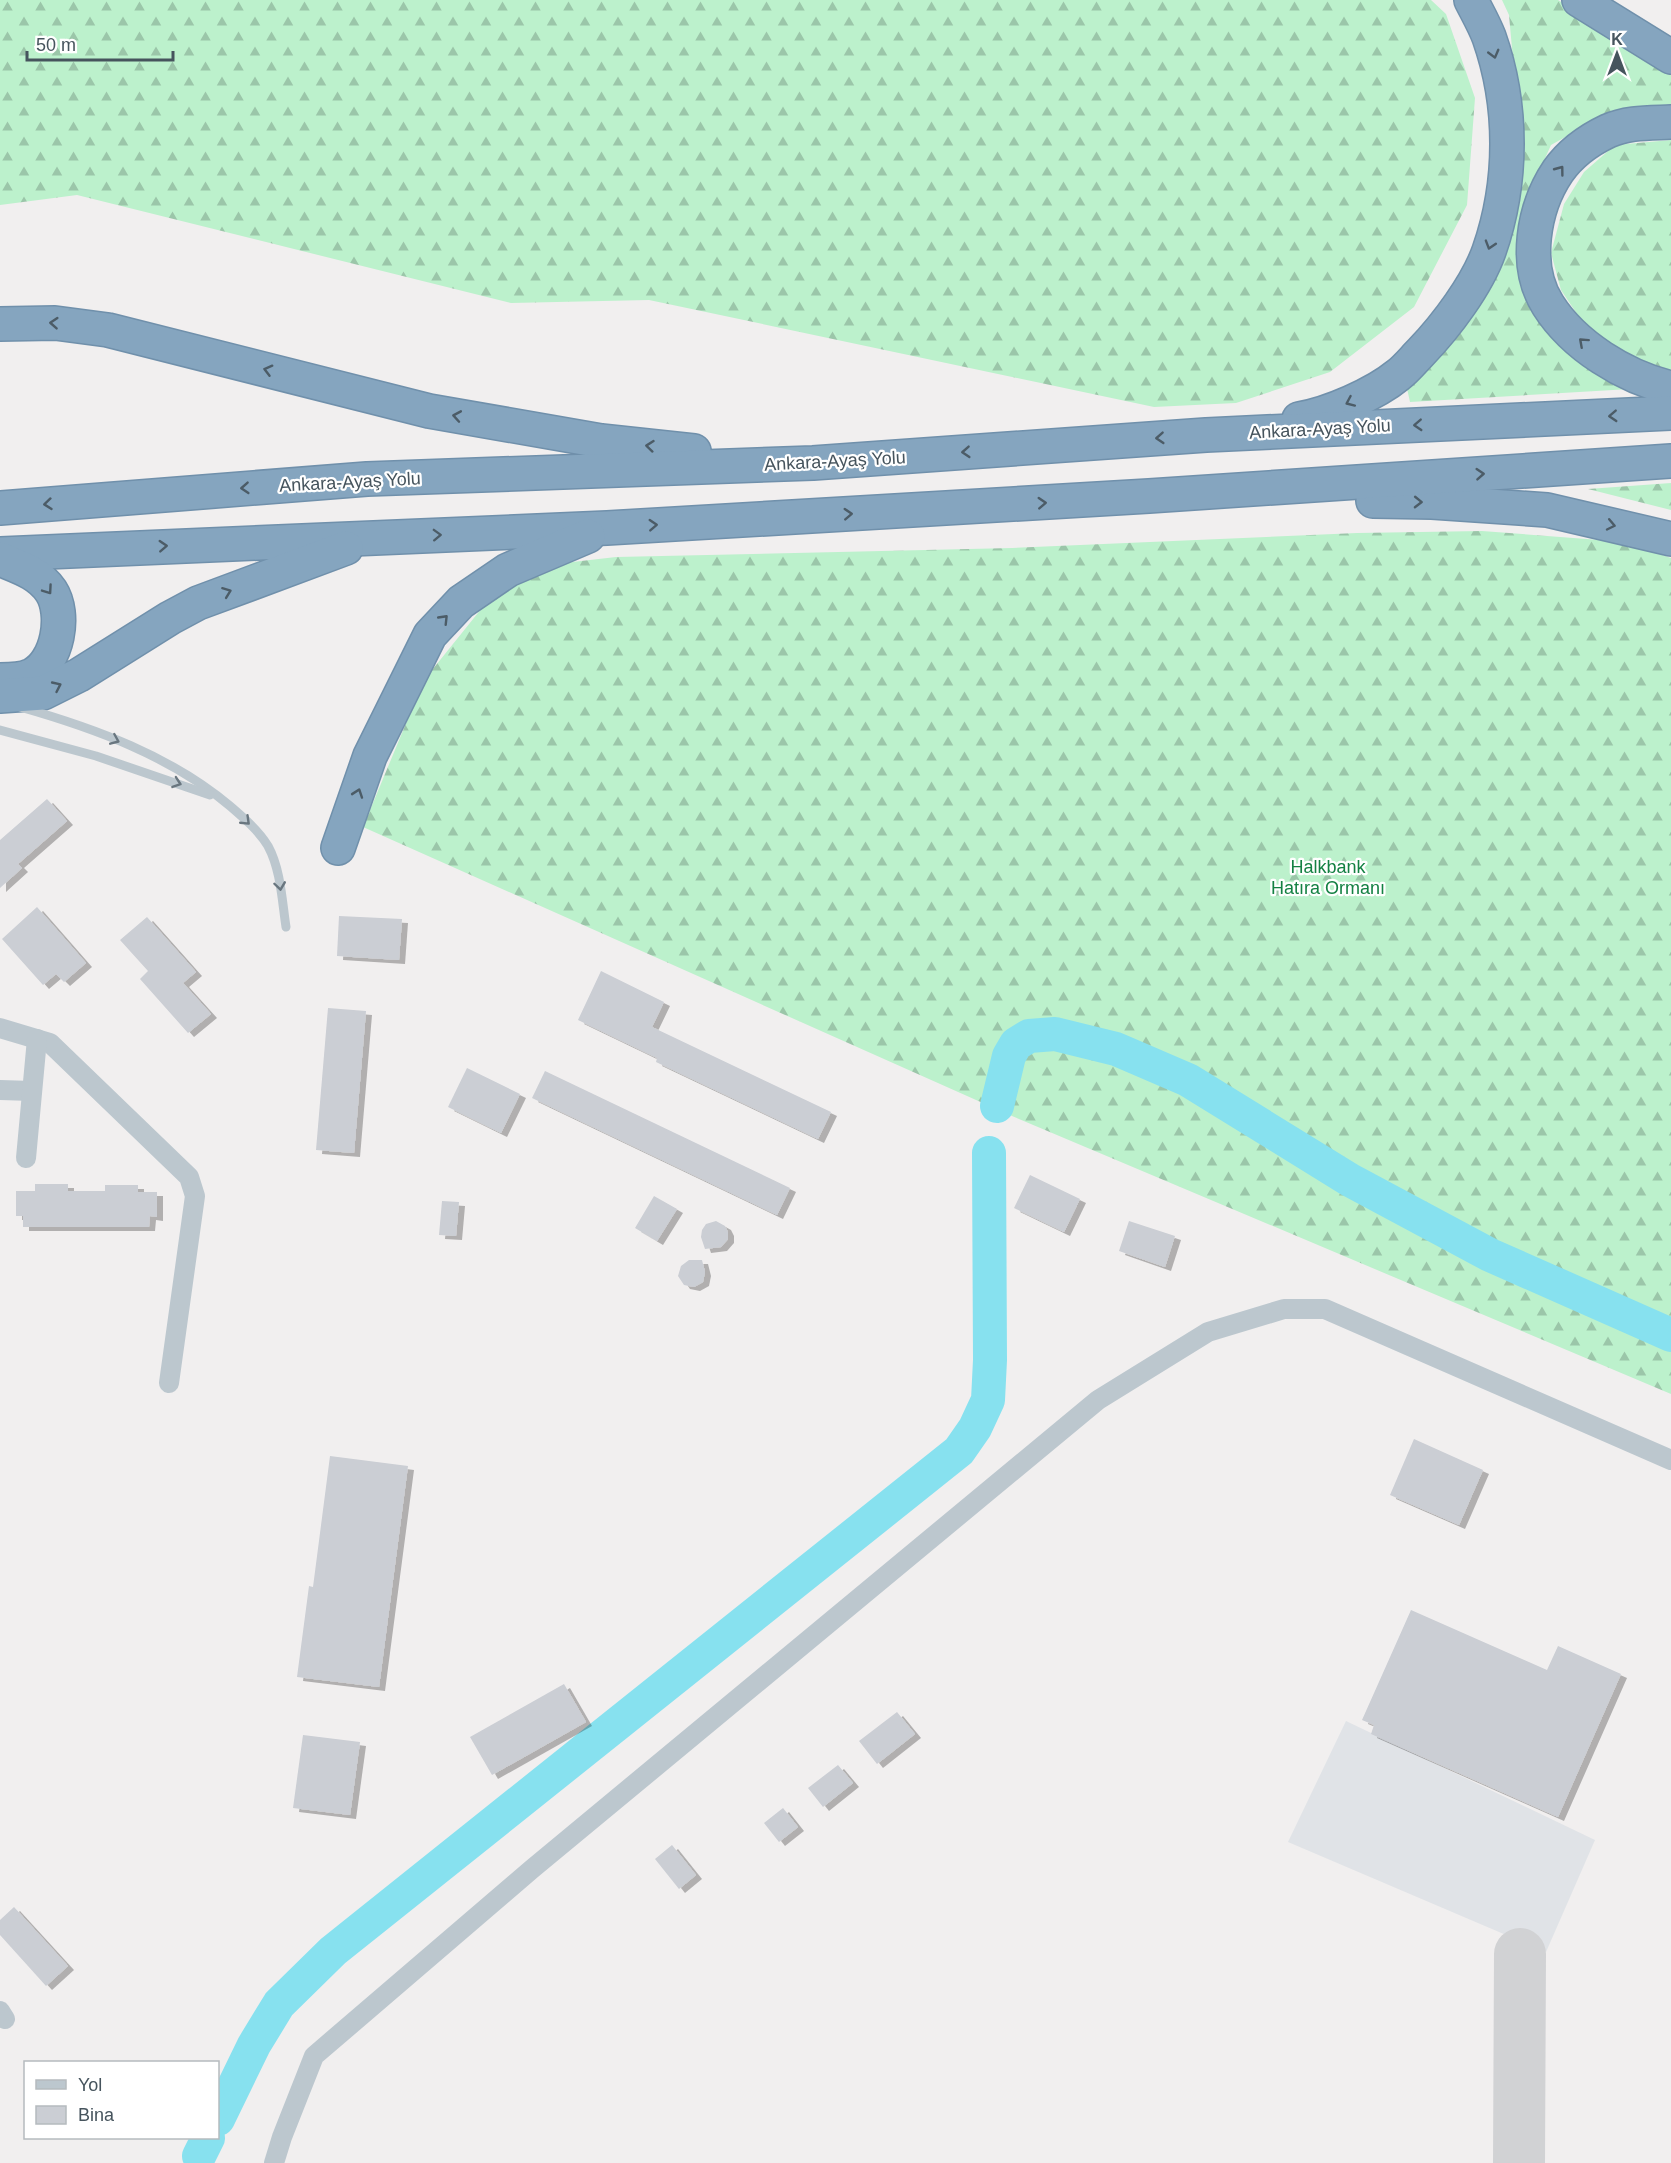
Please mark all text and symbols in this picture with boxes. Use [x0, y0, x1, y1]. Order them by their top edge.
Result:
scale bar [27, 24, 172, 62]
north arrow [1587, 24, 1647, 84]
text: K [1611, 31, 1623, 48]
text: 50 m [36, 35, 76, 55]
one-way arrow [1486, 48, 1499, 58]
one-way arrow [1553, 166, 1564, 177]
one-way arrow [1485, 239, 1497, 250]
one-way arrow [50, 317, 59, 330]
one-way arrow [1579, 338, 1590, 349]
one-way arrow [263, 365, 274, 377]
one-way arrow [1345, 394, 1356, 406]
one-way arrow [1608, 409, 1617, 422]
one-way arrow [453, 410, 463, 423]
street label: Ankara-Ayaş Yolu [1249, 415, 1391, 443]
one-way arrow [1413, 418, 1422, 431]
one-way arrow [1156, 431, 1165, 444]
one-way arrow [645, 440, 655, 453]
one-way arrow [961, 445, 970, 458]
street label: Ankara-Ayaş Yolu [764, 447, 906, 475]
street label: Ankara-Ayaş Yolu [279, 468, 421, 496]
one-way arrow [1475, 468, 1484, 481]
one-way arrow [241, 481, 250, 494]
one-way arrow [1413, 495, 1422, 508]
one-way arrow [1038, 496, 1047, 509]
one-way arrow [43, 497, 52, 510]
one-way arrow [843, 508, 852, 521]
one-way arrow [1605, 518, 1615, 531]
one-way arrow [649, 519, 658, 532]
one-way arrow [433, 528, 442, 541]
one-way arrow [158, 539, 167, 552]
one-way arrow [41, 583, 52, 594]
one-way arrow [221, 587, 232, 599]
one-way arrow [437, 616, 448, 627]
one-way arrow [50, 682, 61, 694]
one-way arrow [109, 733, 120, 745]
one-way arrow [171, 776, 181, 789]
one-way arrow [350, 788, 363, 798]
one-way arrow [239, 813, 250, 824]
park label: Halkbank Hatıra Ormanı [1271, 857, 1385, 898]
one-way arrow [273, 881, 285, 890]
legend [24, 2061, 219, 2139]
text: Yol [78, 2075, 102, 2095]
text: Bina [78, 2105, 115, 2125]

